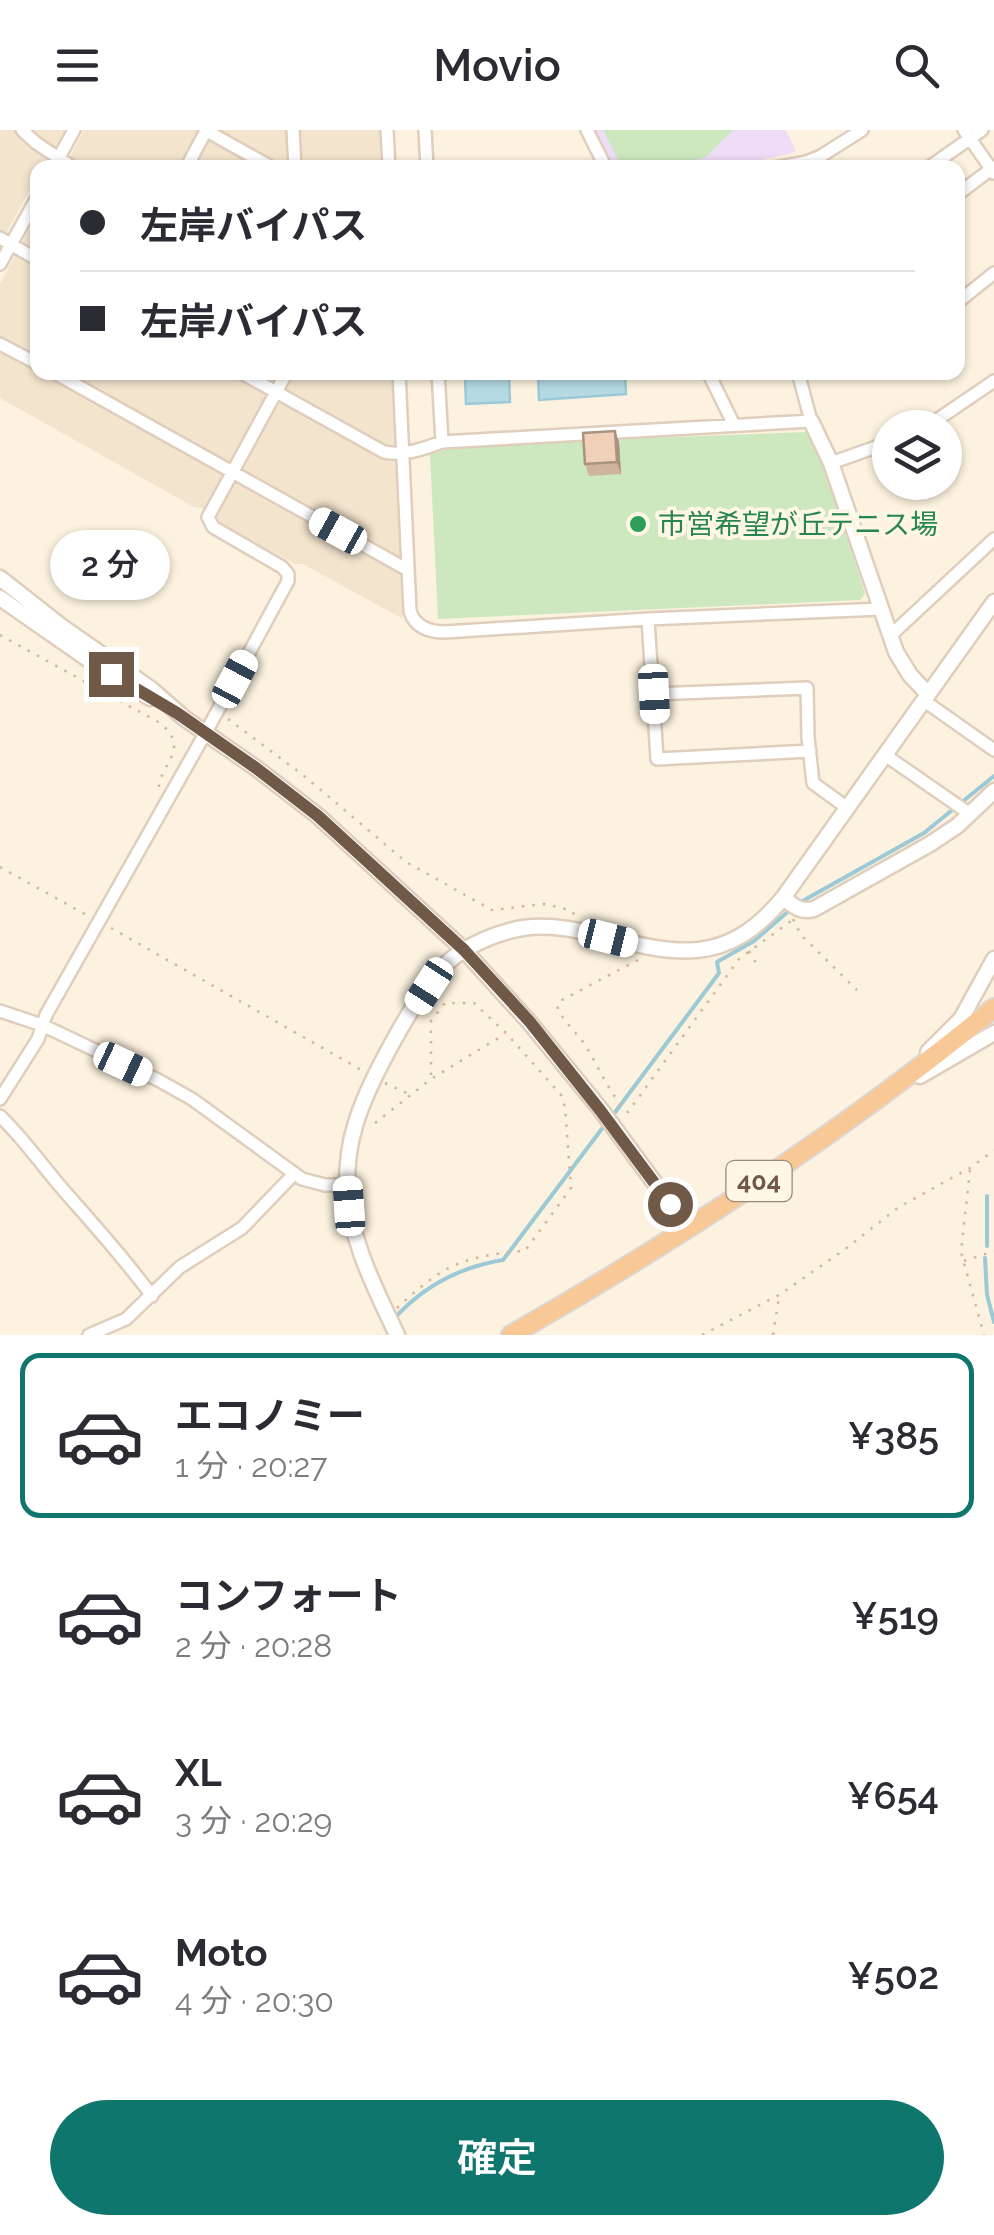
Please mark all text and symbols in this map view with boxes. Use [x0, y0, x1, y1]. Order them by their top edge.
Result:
icon: menu [50, 38, 105, 93]
icon: search [889, 38, 944, 93]
text: Movio [433, 39, 561, 92]
text: 左岸バイパス [140, 203, 367, 248]
text: 左岸バイパス [140, 299, 367, 344]
map controls [872, 410, 962, 500]
button: layers [872, 410, 962, 500]
car [304, 503, 372, 559]
place label: 市営希望が丘テニス場 [658, 508, 938, 541]
marker: 市営希望が丘テニス場 [627, 513, 649, 535]
callout: 2 分 [51, 529, 171, 599]
text: 2 分 [81, 546, 139, 583]
car [208, 645, 262, 713]
route end [89, 652, 134, 697]
car [637, 663, 671, 725]
car [575, 916, 641, 960]
car [400, 953, 458, 1019]
car [89, 1038, 157, 1090]
road number: 404 [726, 1161, 792, 1201]
car [332, 1175, 366, 1237]
route start [648, 1182, 693, 1227]
icon: car [55, 1391, 145, 1481]
text: エコノミー [175, 1393, 365, 1438]
text: ¥385 [848, 1413, 939, 1458]
text: 1 分 · 20:27 [175, 1447, 327, 1484]
icon: car [55, 1571, 145, 1661]
text: コンフォート [175, 1573, 402, 1618]
text: ¥519 [851, 1593, 939, 1638]
text: 2 分 · 20:28 [175, 1627, 332, 1664]
text: XL [175, 1750, 222, 1795]
icon: car [55, 1751, 145, 1841]
text: ¥654 [847, 1773, 939, 1818]
text: 3 分 · 20:29 [175, 1802, 332, 1839]
text: Moto [175, 1930, 268, 1975]
icon: car [55, 1931, 145, 2021]
text: ¥502 [847, 1953, 939, 1998]
text: 4 分 · 20:30 [175, 1982, 334, 2019]
button: 確定 [50, 2100, 944, 2215]

